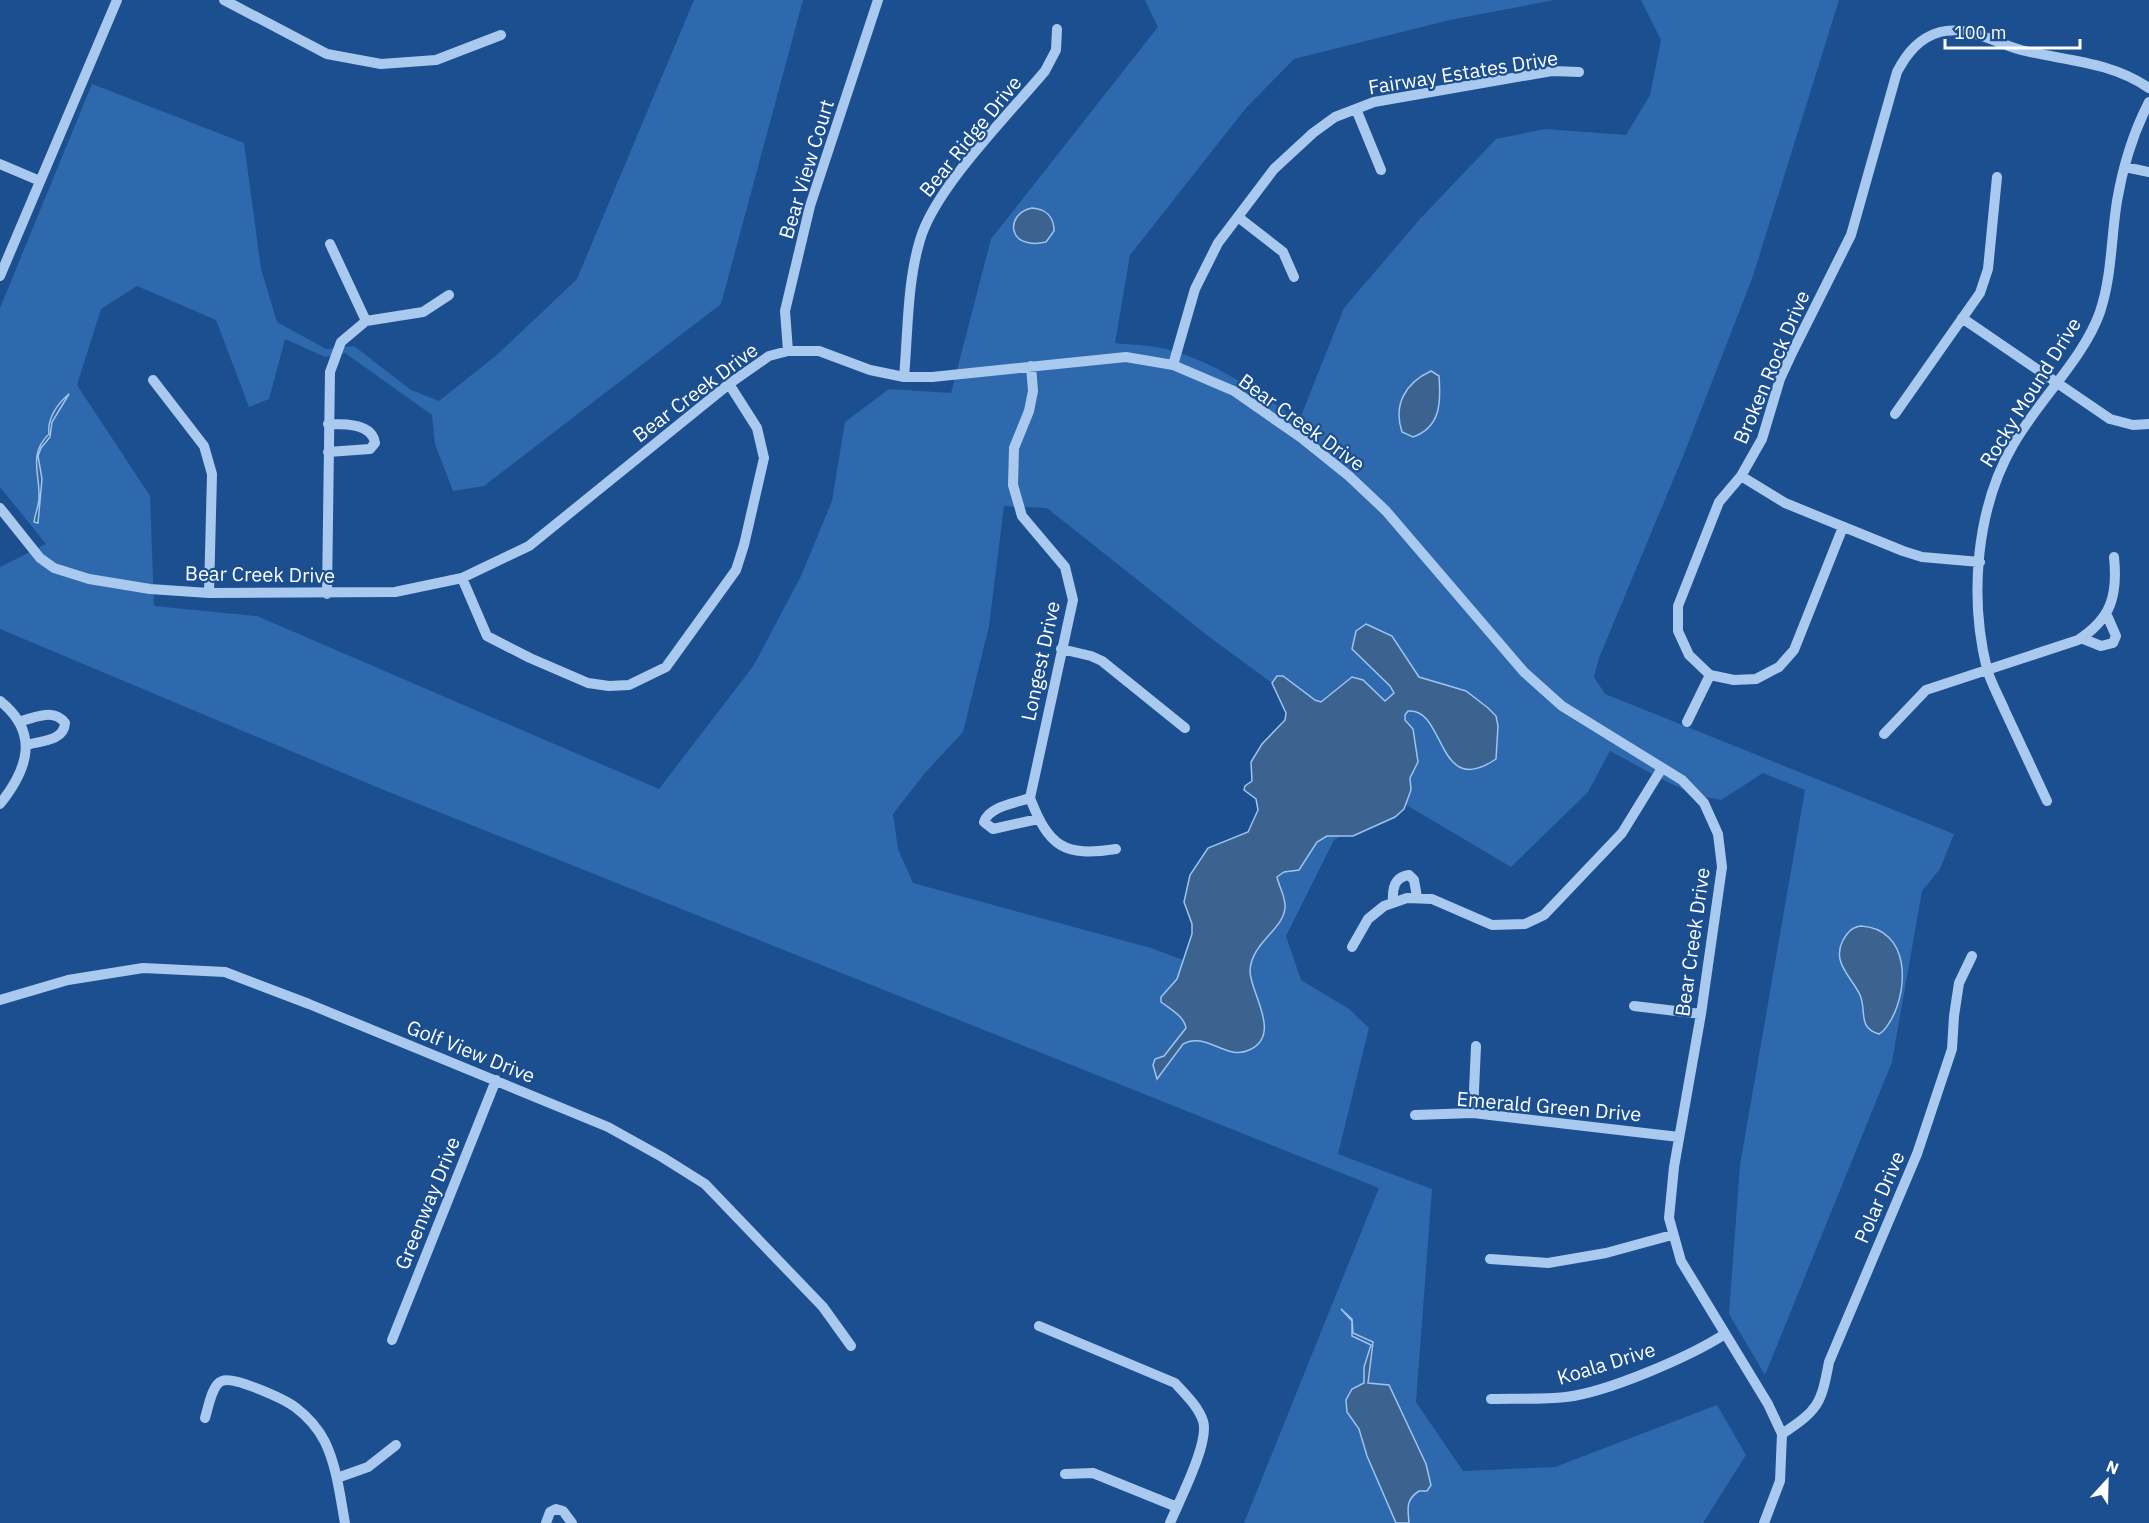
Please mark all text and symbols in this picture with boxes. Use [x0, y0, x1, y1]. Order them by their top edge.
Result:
scale bar [1945, 12, 2080, 50]
text: 100 m [1954, 21, 2006, 44]
street label: Fairway Estates Drive [1366, 44, 1560, 100]
street label: Bear Ridge Drive [913, 70, 1027, 202]
street label: Bear View Court [772, 96, 840, 242]
street label: Broken Rock Drive [1726, 286, 1816, 448]
street label: Rocky Mound Drive [1973, 312, 2087, 472]
street label: Bear Creek Drive [627, 336, 763, 448]
street label: Bear Creek Drive [1233, 367, 1371, 477]
street label: Bear Creek Drive [185, 559, 335, 589]
street label: Longest Drive [1014, 599, 1066, 723]
street label: Bear Creek Drive [1668, 866, 1716, 1018]
street label: Golf View Drive [403, 1013, 539, 1089]
street label: Emerald Green Drive [1455, 1084, 1643, 1128]
street label: Greenway Drive [388, 1132, 466, 1274]
street label: Polar Drive [1848, 1147, 1910, 1247]
street label: Koala Drive [1554, 1335, 1658, 1391]
north arrow [2077, 1451, 2137, 1511]
text: N [2103, 1456, 2122, 1479]

